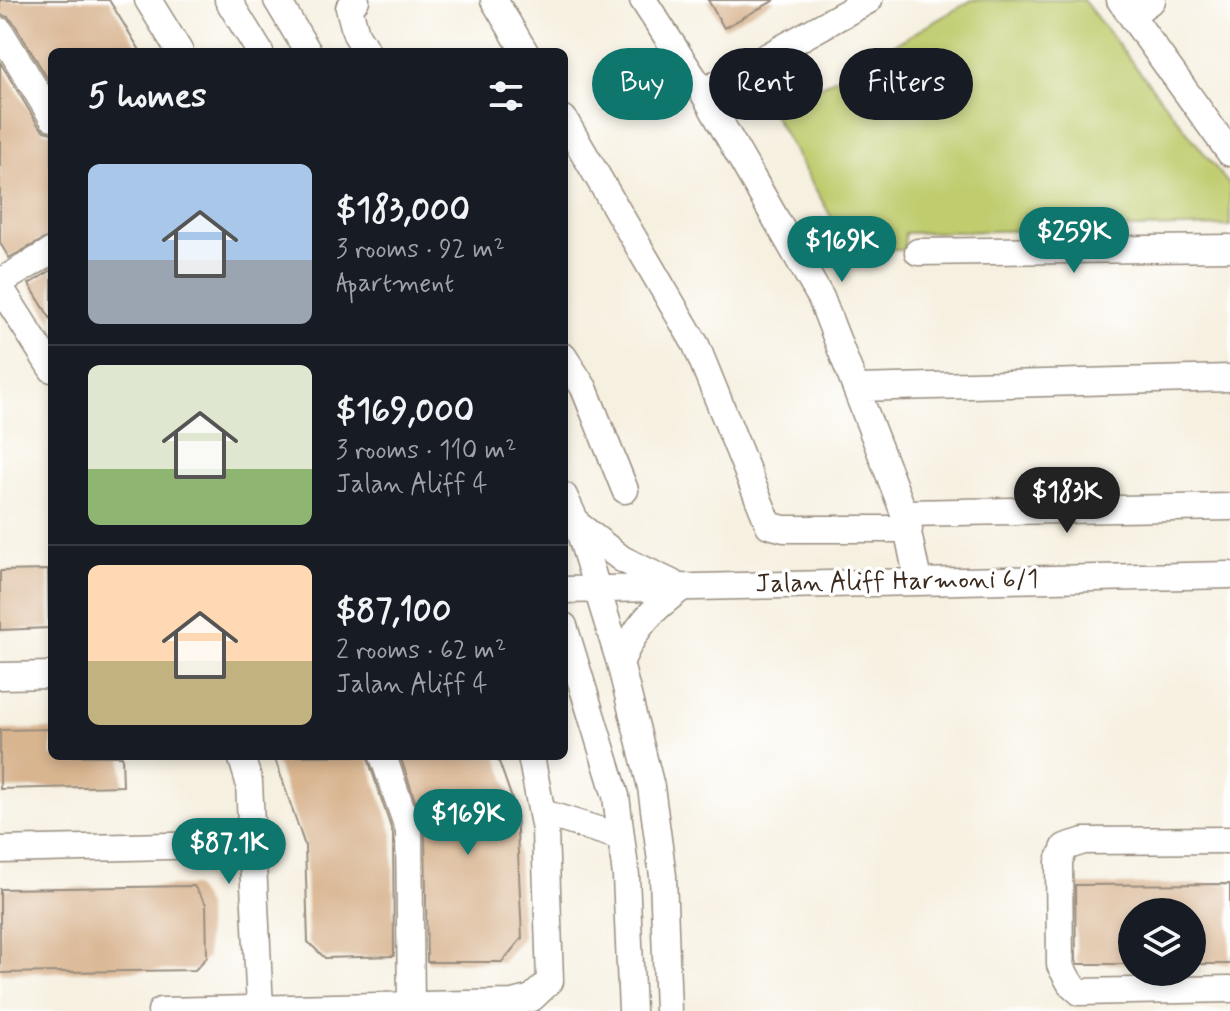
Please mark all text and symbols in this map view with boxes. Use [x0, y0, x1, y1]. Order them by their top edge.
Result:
chip: Buy [592, 48, 693, 120]
chip: Rent [709, 48, 823, 120]
chip: Filters [839, 48, 973, 120]
text: 5 homes [88, 74, 206, 119]
icon: filters [484, 74, 528, 118]
text: $183,000 [336, 188, 470, 233]
icon: home [152, 196, 248, 292]
pin: $259K [1018, 207, 1130, 275]
pin: $169K [786, 216, 898, 284]
text: $259K [1037, 216, 1111, 250]
text: $169K [805, 225, 879, 259]
text: 3 rooms · 92 m² [336, 233, 505, 267]
text: Apartment [336, 267, 454, 301]
text: $169,000 [336, 389, 474, 434]
icon: home [152, 397, 248, 493]
text: 3 rooms · 110 m² [336, 434, 517, 468]
pin: $183K [1011, 467, 1123, 535]
text: Jalan Aliff 4 [336, 468, 488, 502]
text: $183K [1032, 476, 1102, 510]
street label: Jalan Aliff Harmoni 6/1 [755, 563, 1039, 601]
text: $87,100 [336, 589, 451, 634]
icon: home [152, 597, 248, 693]
text: 2 rooms · 62 m² [336, 634, 506, 668]
text: Jalan Aliff 4 [336, 668, 488, 702]
pin: $169K [412, 789, 524, 857]
text: $169K [431, 798, 505, 832]
pin: $87.1K [164, 818, 294, 886]
text: $87.1K [190, 827, 268, 861]
map controls [1118, 898, 1206, 986]
button: layers [1118, 898, 1206, 986]

